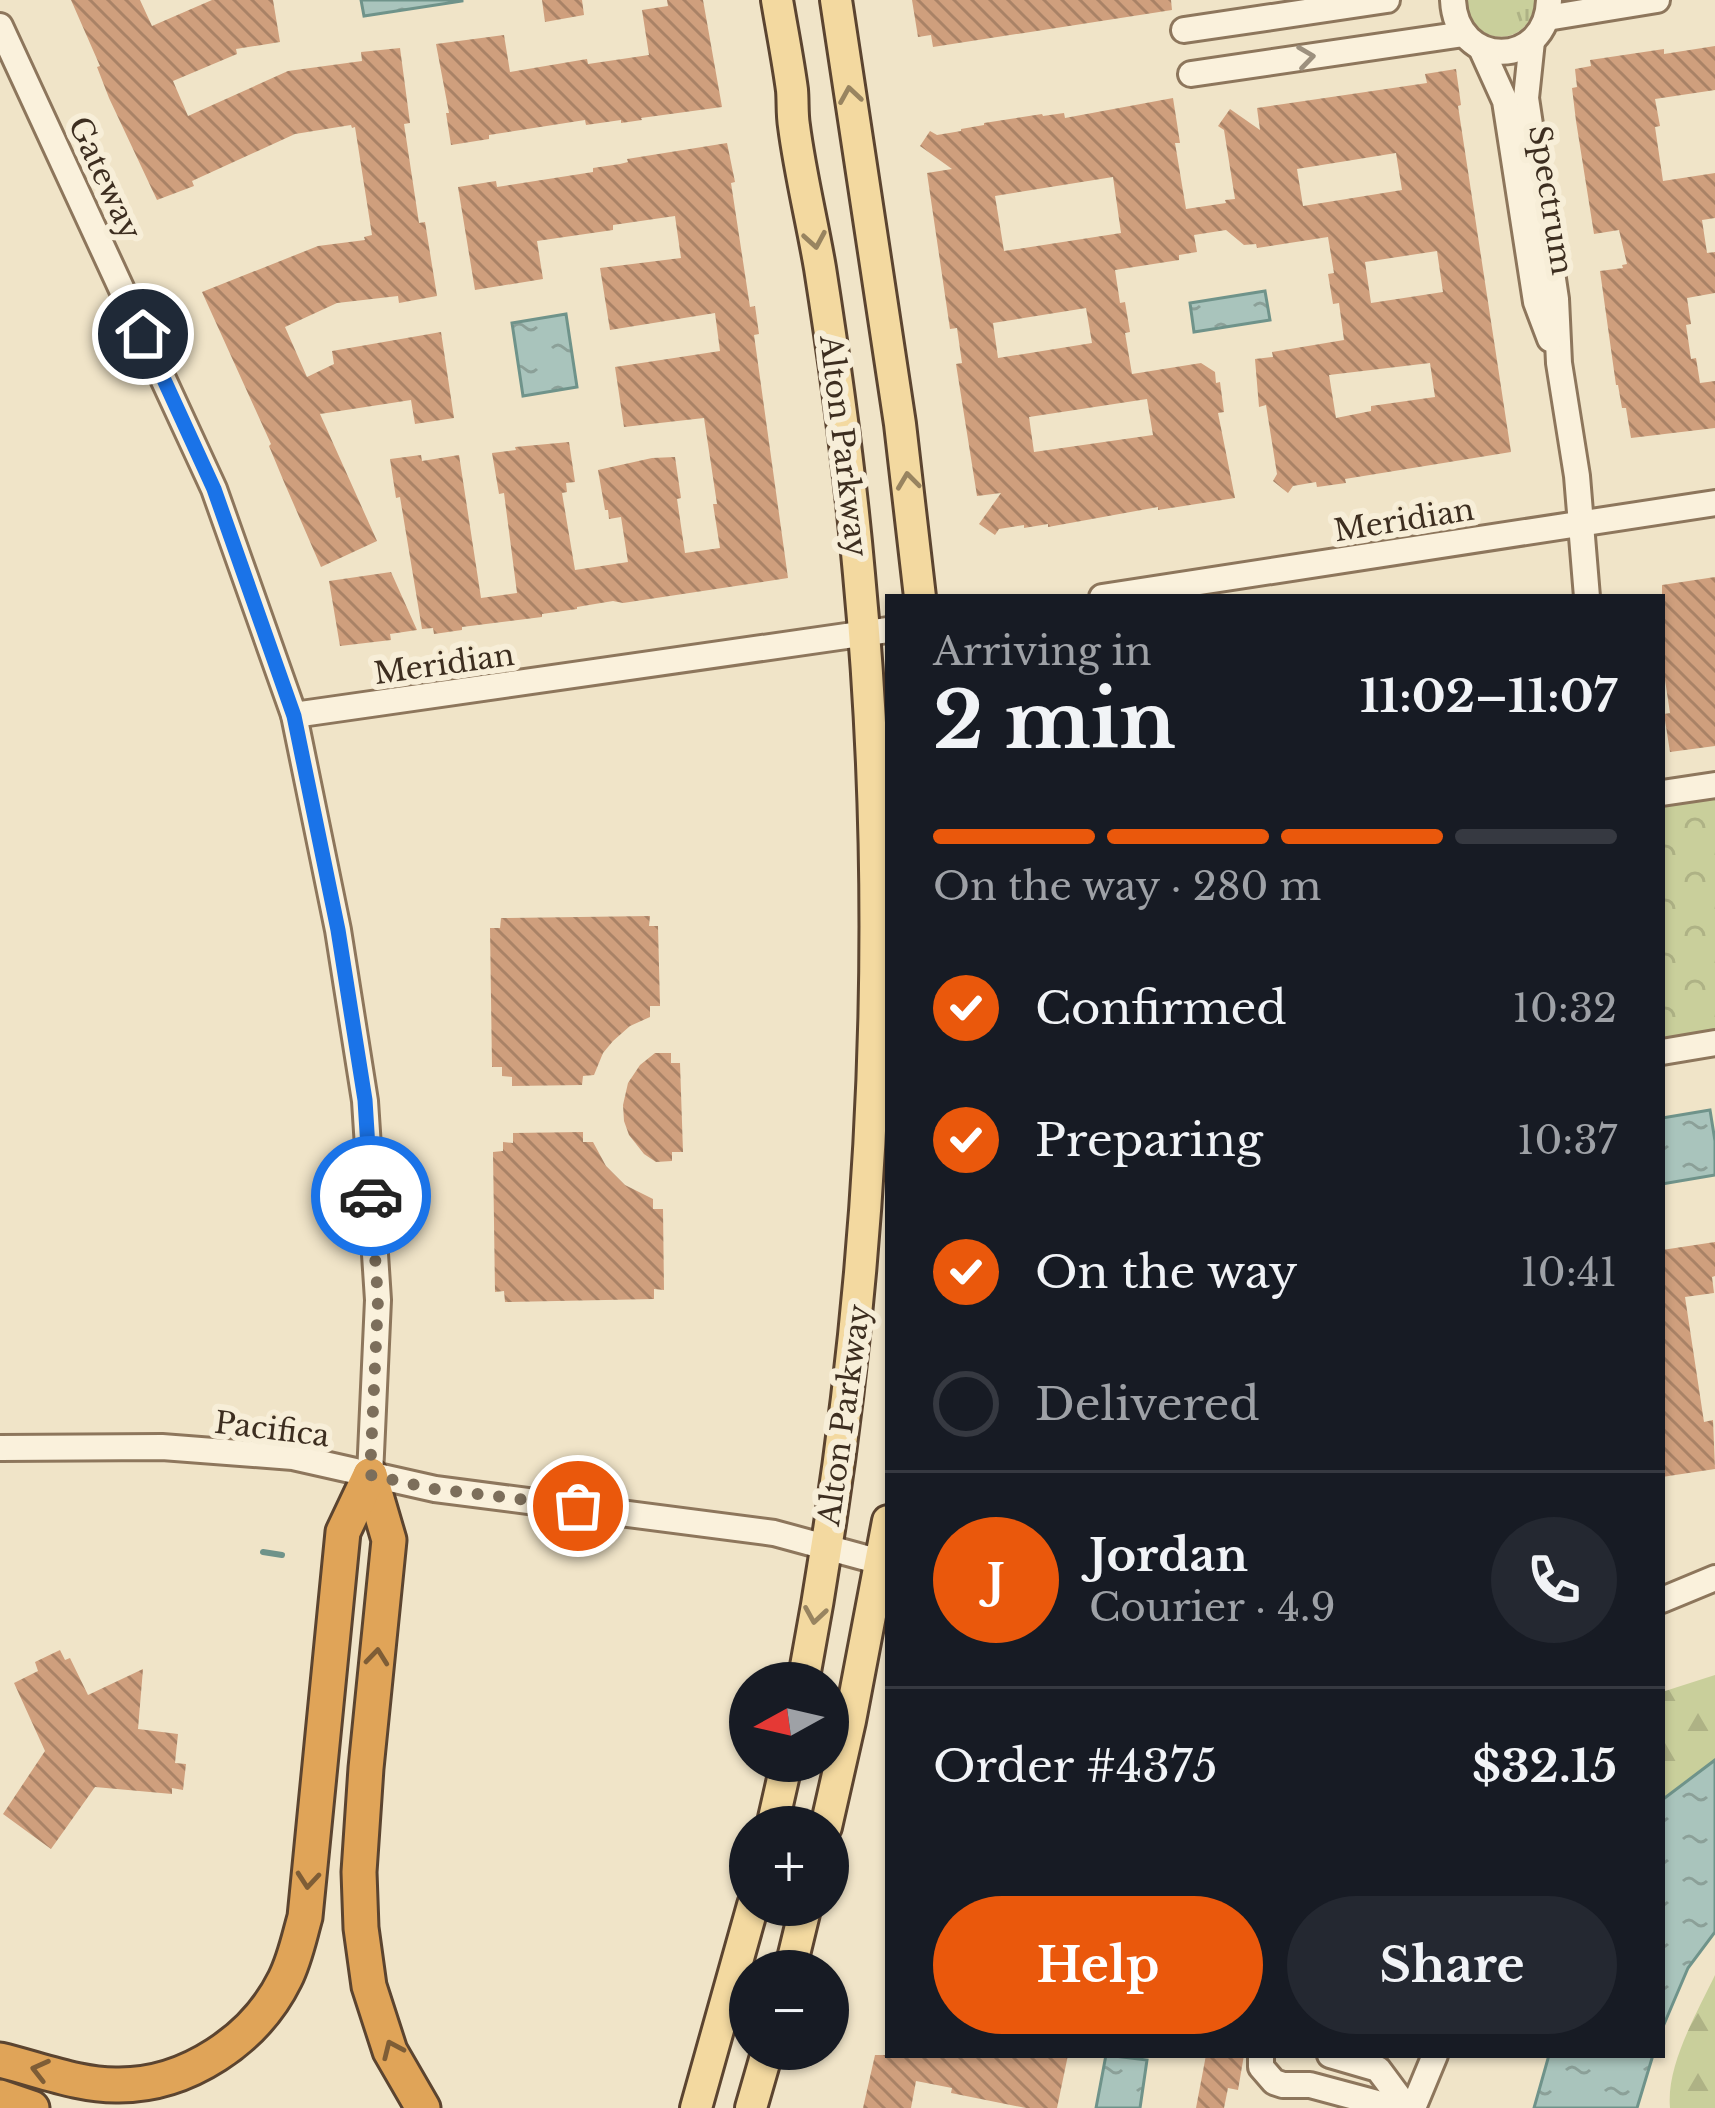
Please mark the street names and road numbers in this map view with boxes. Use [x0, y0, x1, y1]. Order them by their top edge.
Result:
street label: Gateway [60, 111, 150, 245]
street label: Spectrum [1521, 123, 1581, 277]
street label: Alton Parkway [812, 332, 876, 559]
street label: Meridian [1331, 491, 1477, 549]
street label: Meridian [371, 636, 517, 692]
street label: Alton Parkway [810, 1302, 878, 1529]
street label: Pacifica [212, 1404, 332, 1454]

